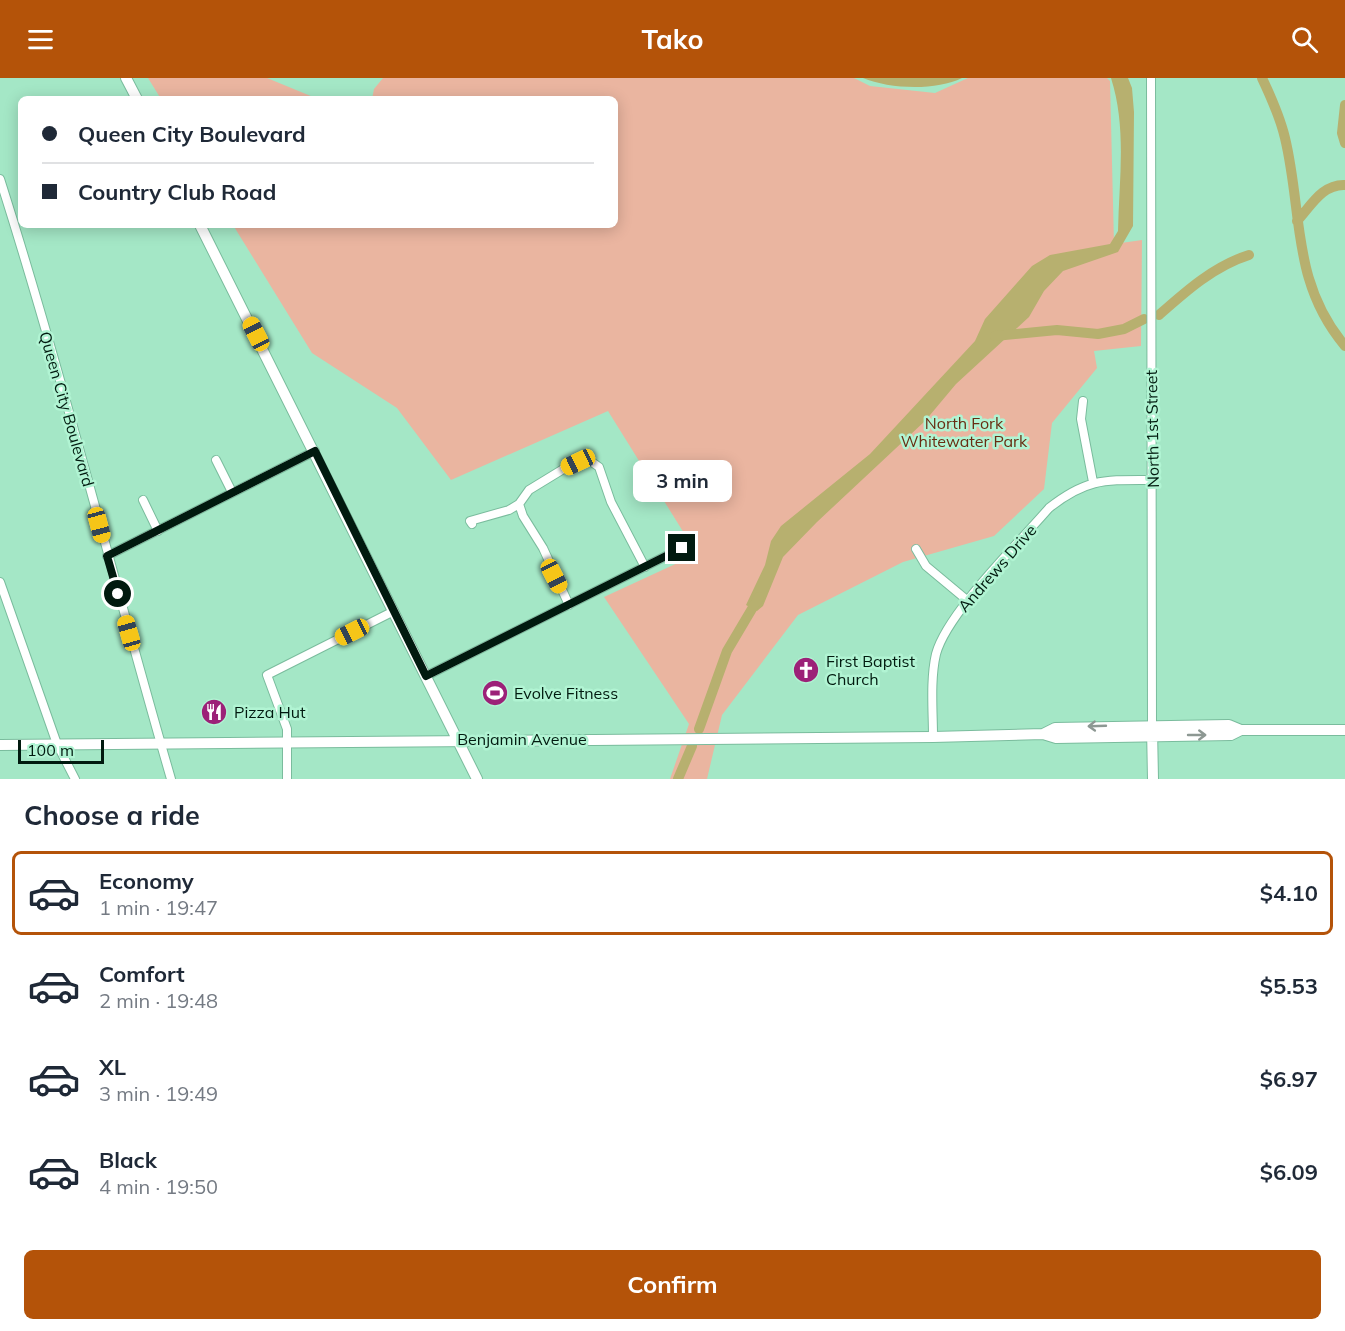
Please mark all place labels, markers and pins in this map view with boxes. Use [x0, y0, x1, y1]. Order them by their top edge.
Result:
place label: First Baptist Church [826, 651, 915, 689]
church icon: First Baptist Church [791, 655, 821, 685]
sports icon: Evolve Fitness [480, 678, 510, 708]
place label: Evolve Fitness [514, 683, 618, 703]
restaurant icon: Pizza Hut [199, 697, 229, 727]
place label: Pizza Hut [234, 702, 306, 722]

